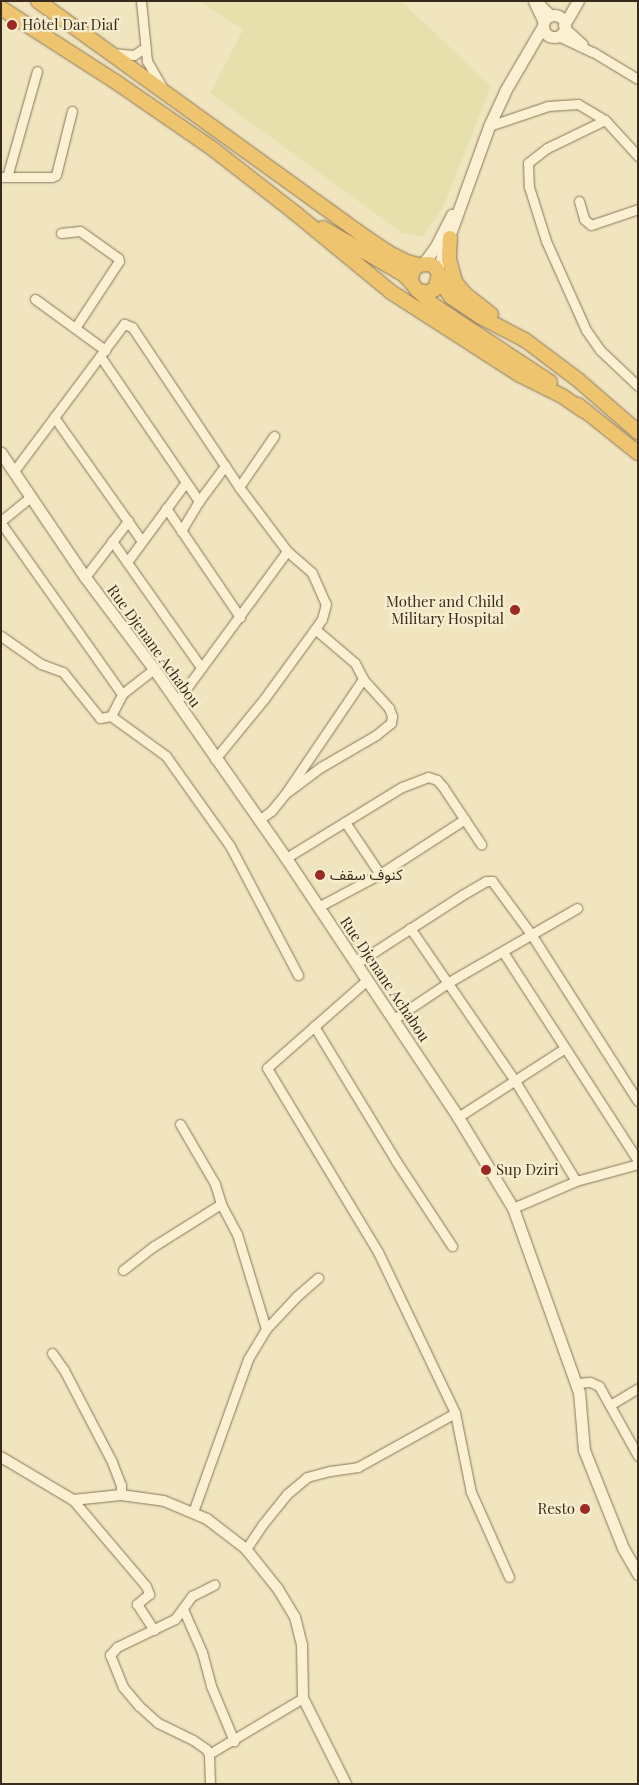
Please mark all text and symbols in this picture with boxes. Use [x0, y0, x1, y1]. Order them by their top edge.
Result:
place label: Hôtel Dar Diaf [22, 16, 119, 34]
marker: Hôtel Dar Diaf [6, 19, 18, 31]
street label: Rue Djenane Achabou [103, 581, 205, 711]
place label: Mother and Child Military Hospital [386, 592, 504, 627]
marker: Mother and Child Military Hospital [508, 603, 522, 617]
place label: كنوف سقف [330, 866, 403, 884]
marker: كنوف سقف [314, 869, 326, 881]
street label: Rue Djenane Achabou [336, 913, 434, 1045]
place label: Sup Dziri [496, 1161, 559, 1179]
marker: Sup Dziri [480, 1164, 492, 1176]
place label: Resto [537, 1500, 575, 1518]
marker: Resto [579, 1503, 591, 1515]

